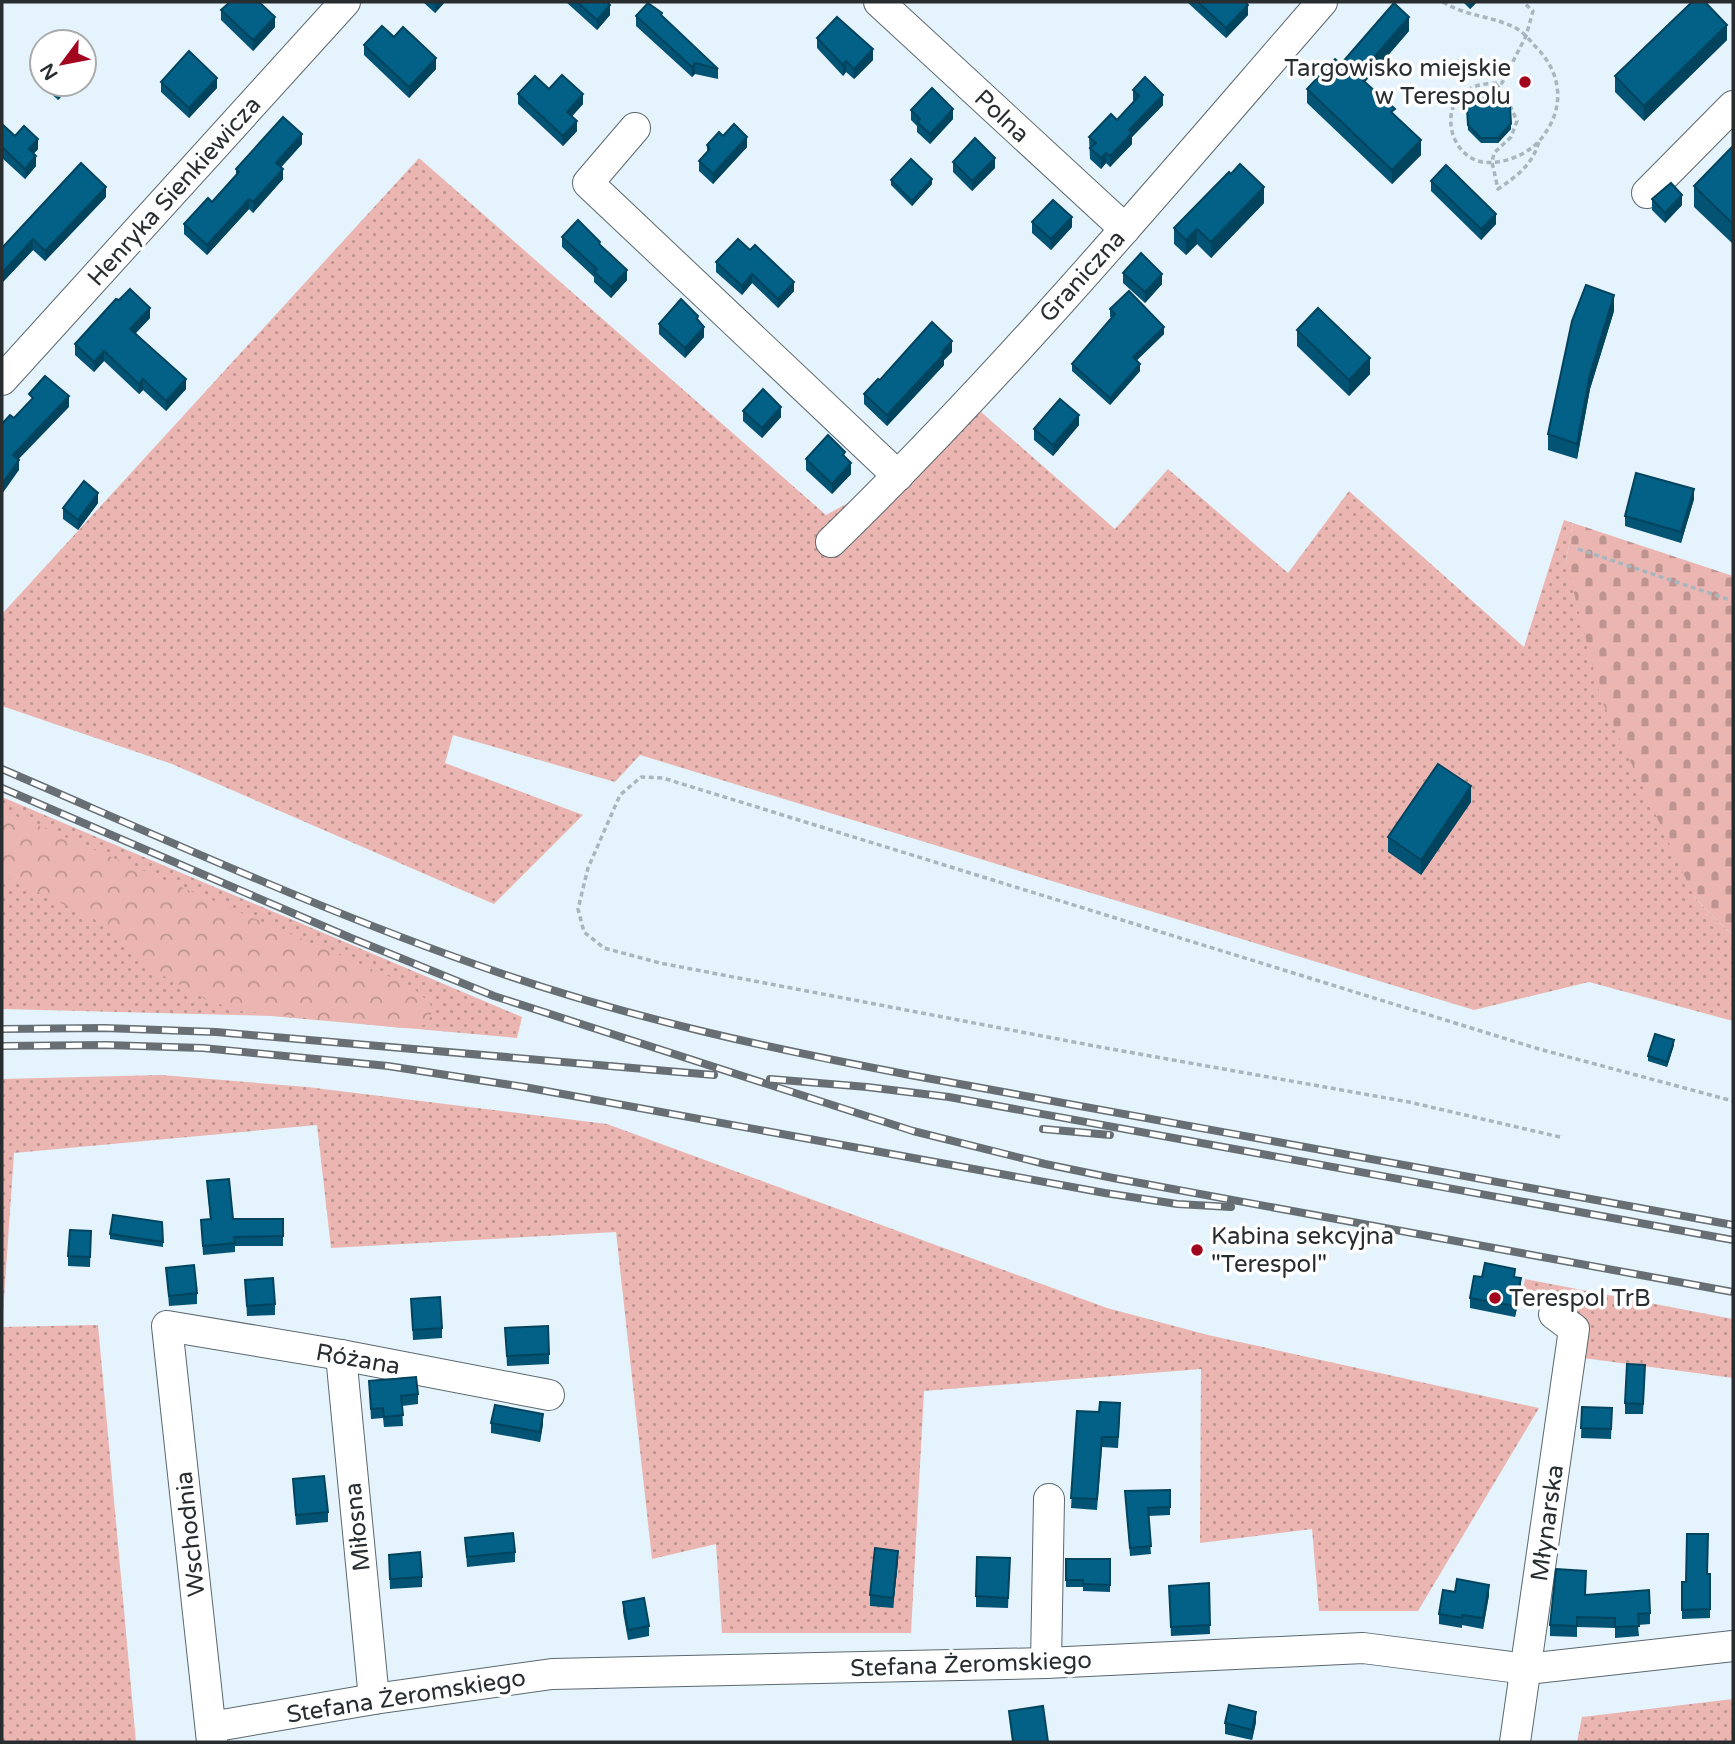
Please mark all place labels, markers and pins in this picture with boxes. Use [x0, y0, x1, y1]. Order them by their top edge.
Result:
place label: Targowisko miejskie w Terespolu [1284, 54, 1511, 111]
marker: Targowisko miejskie w Terespolu [1517, 74, 1533, 90]
place label: Kabina sekcyjna "Terespol" [1211, 1222, 1394, 1279]
marker: Kabina sekcyjna "Terespol" [1189, 1242, 1205, 1258]
place label: Terespol TrB [1509, 1284, 1651, 1313]
marker: Terespol TrB [1487, 1290, 1503, 1306]

